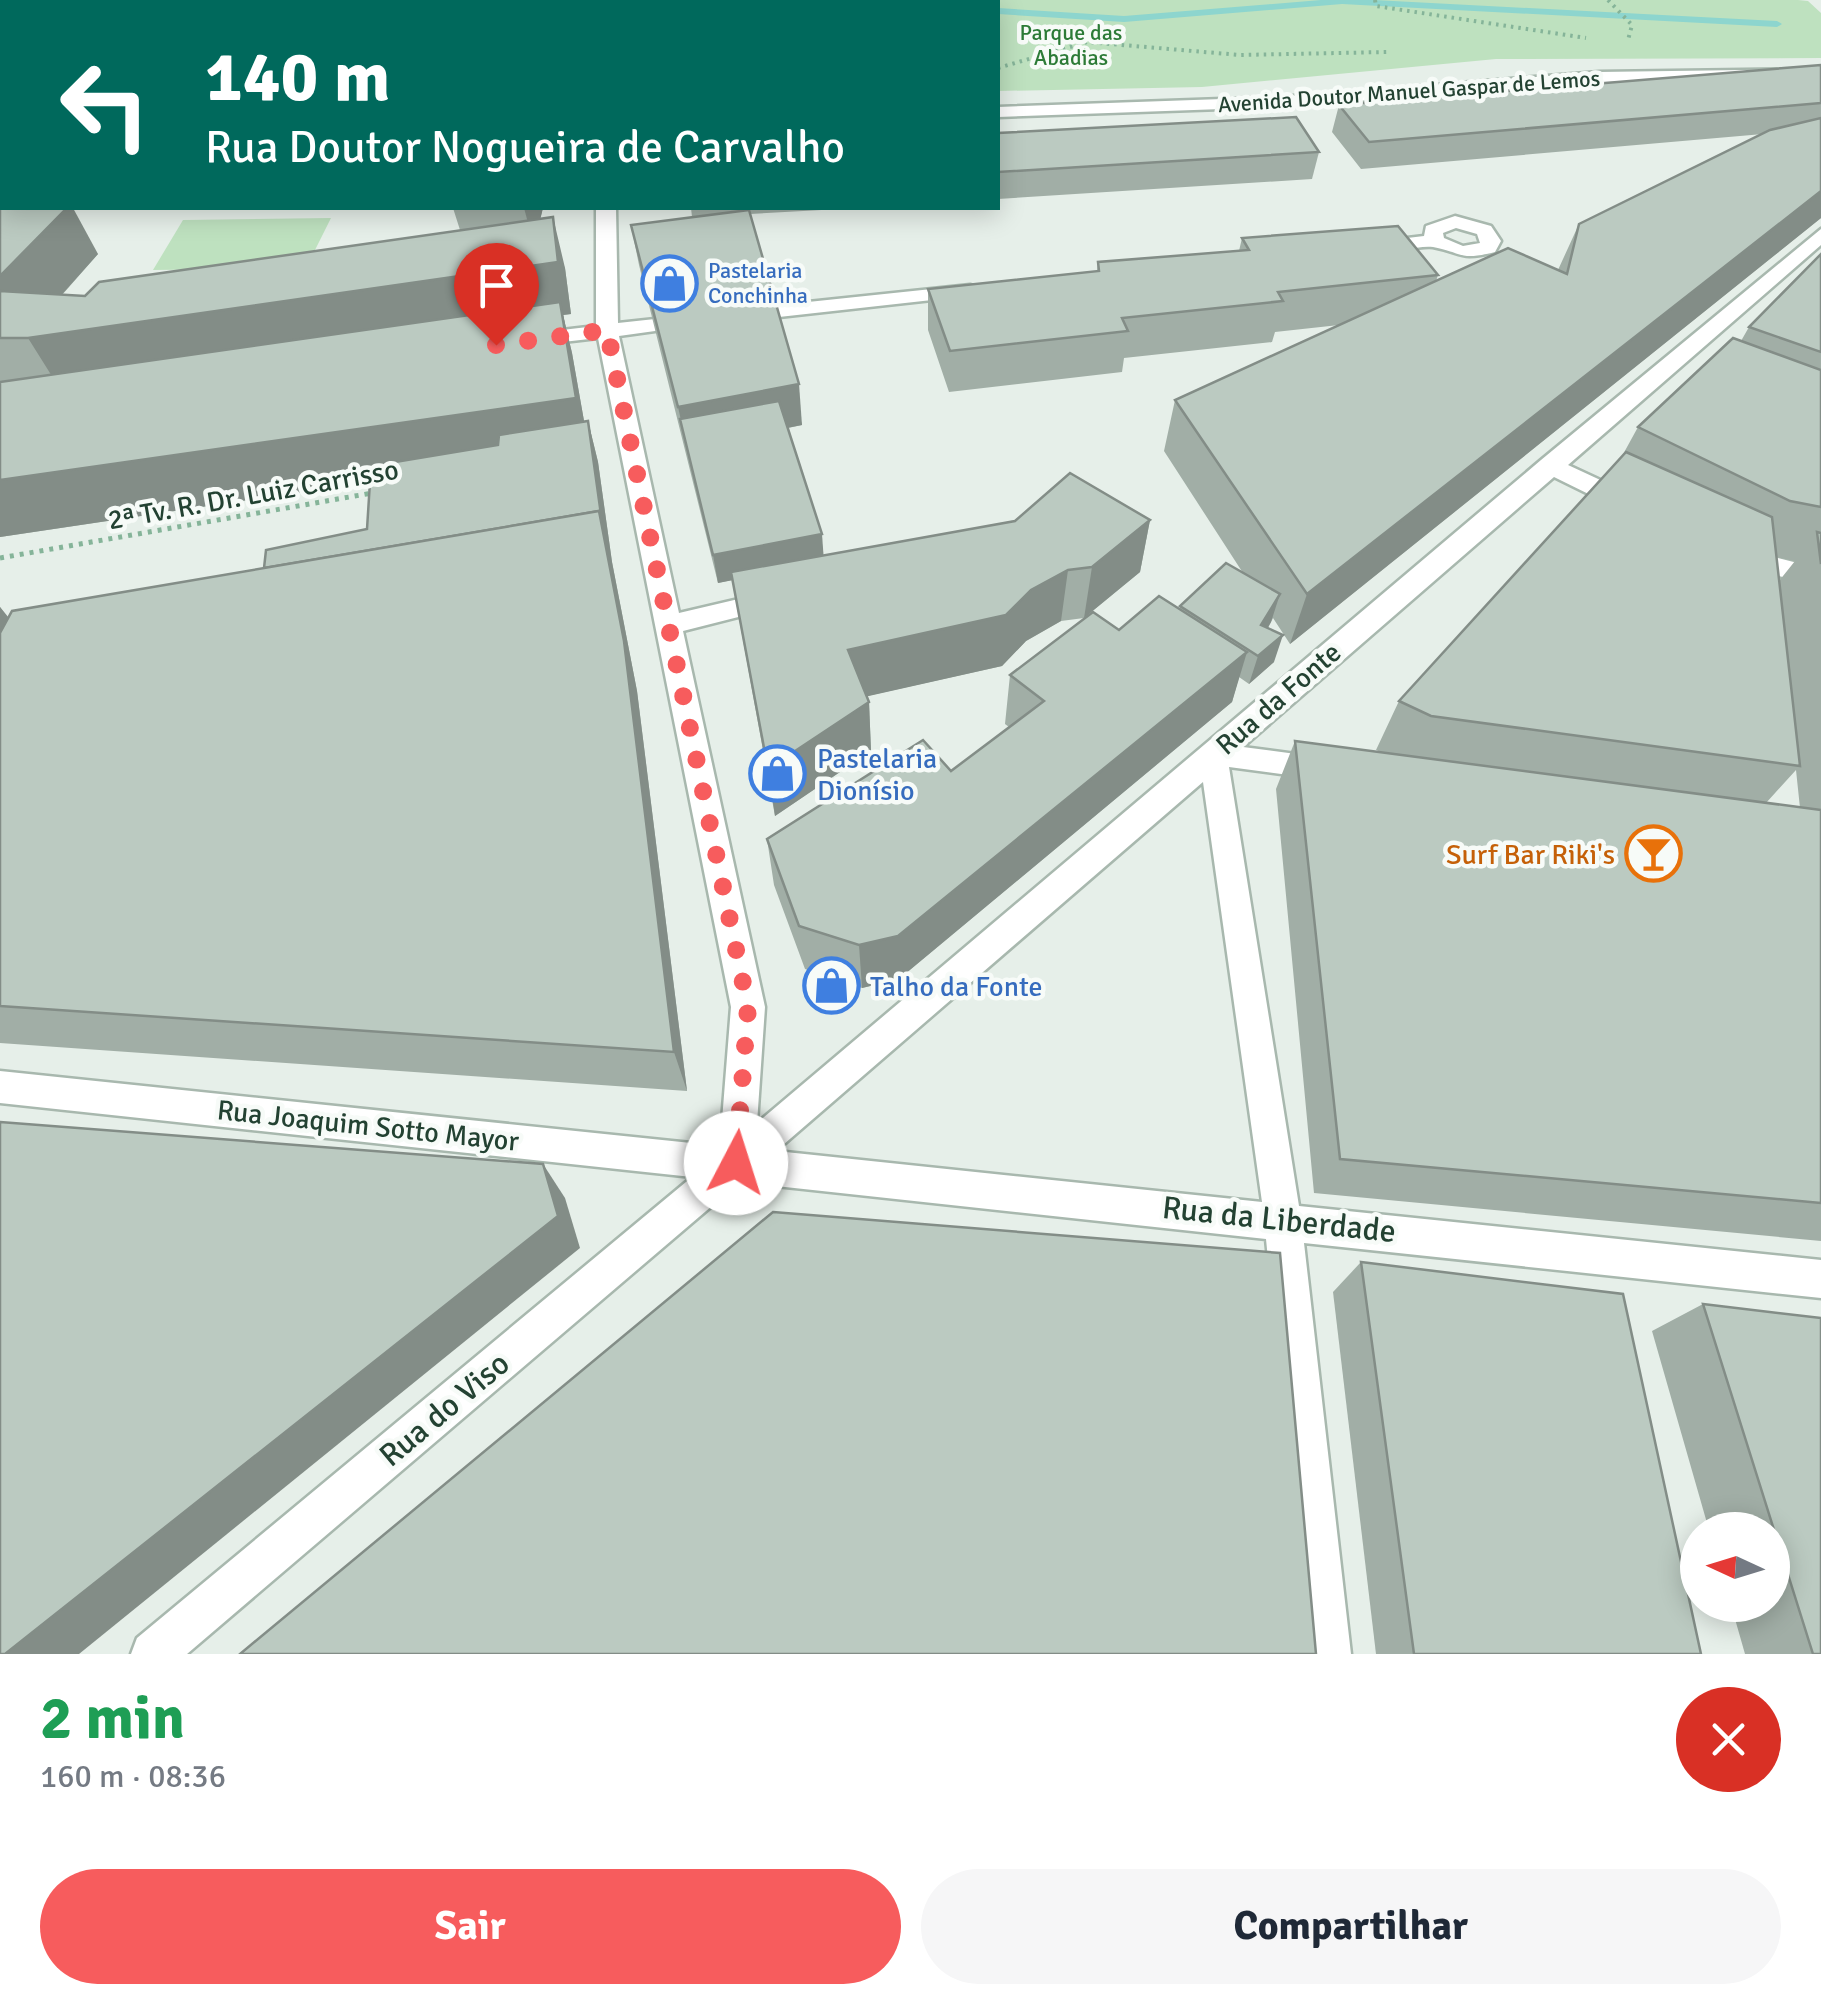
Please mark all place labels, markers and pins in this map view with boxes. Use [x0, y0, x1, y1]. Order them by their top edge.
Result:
pin [454, 243, 539, 346]
shop icon: Pastelaria Conchinha [639, 253, 699, 313]
place label: Pastelaria Conchinha [708, 257, 808, 309]
place label: Pastelaria Dionísio [817, 742, 937, 808]
shop icon: Pastelaria Dionísio [748, 744, 808, 804]
bar icon: Surf Bar Riki's [1624, 824, 1684, 884]
place label: Surf Bar Riki's [1446, 838, 1615, 872]
shop icon: Talho da Fonte [801, 956, 861, 1016]
place label: Talho da Fonte [870, 970, 1043, 1004]

